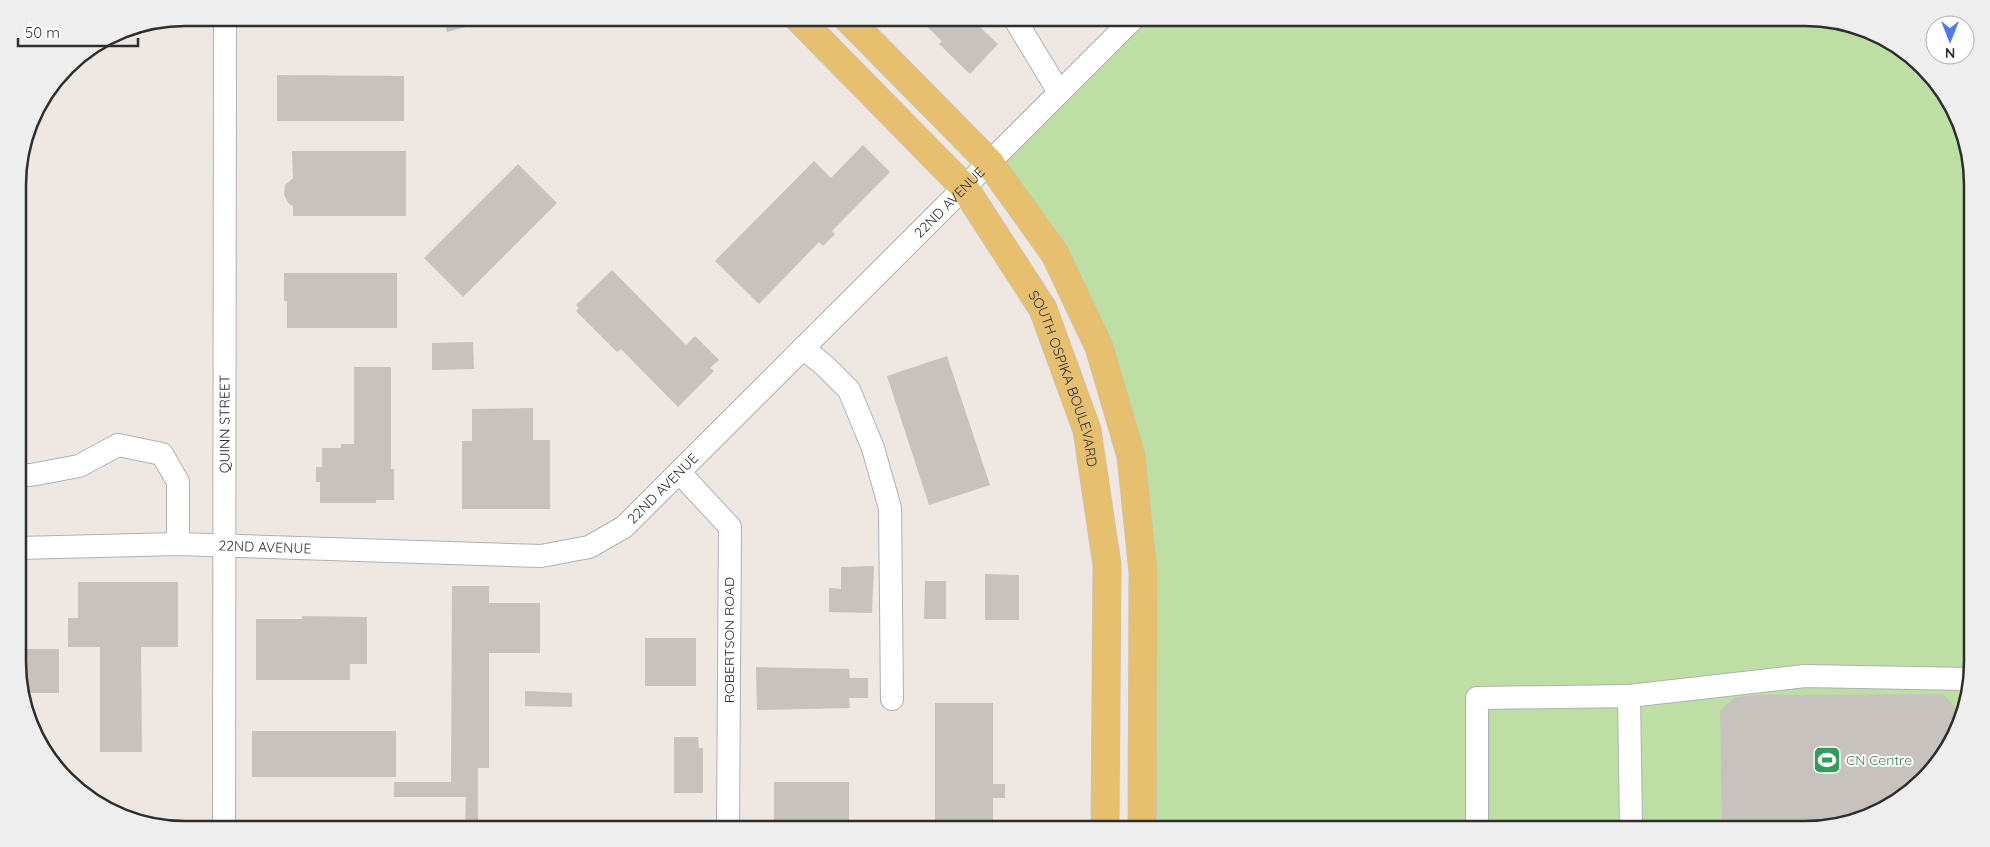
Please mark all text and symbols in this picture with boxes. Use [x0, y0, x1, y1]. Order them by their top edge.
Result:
scale bar [18, 15, 138, 47]
north arrow [1925, 15, 1975, 65]
text: 50 m [25, 23, 60, 42]
text: N [1945, 44, 1955, 62]
street label: 22ND AVENUE [910, 163, 989, 241]
street label: SOUTH OSPIKA BOULEVARD [1024, 287, 1101, 468]
street label: QUINN STREET [215, 375, 234, 473]
street label: 22ND AVENUE [623, 449, 702, 528]
street label: 22ND AVENUE [218, 536, 312, 557]
street label: ROBERTSON ROAD [720, 577, 738, 703]
sports icon: CN Centre [1812, 745, 1842, 775]
place label: CN Centre [1846, 751, 1912, 769]

